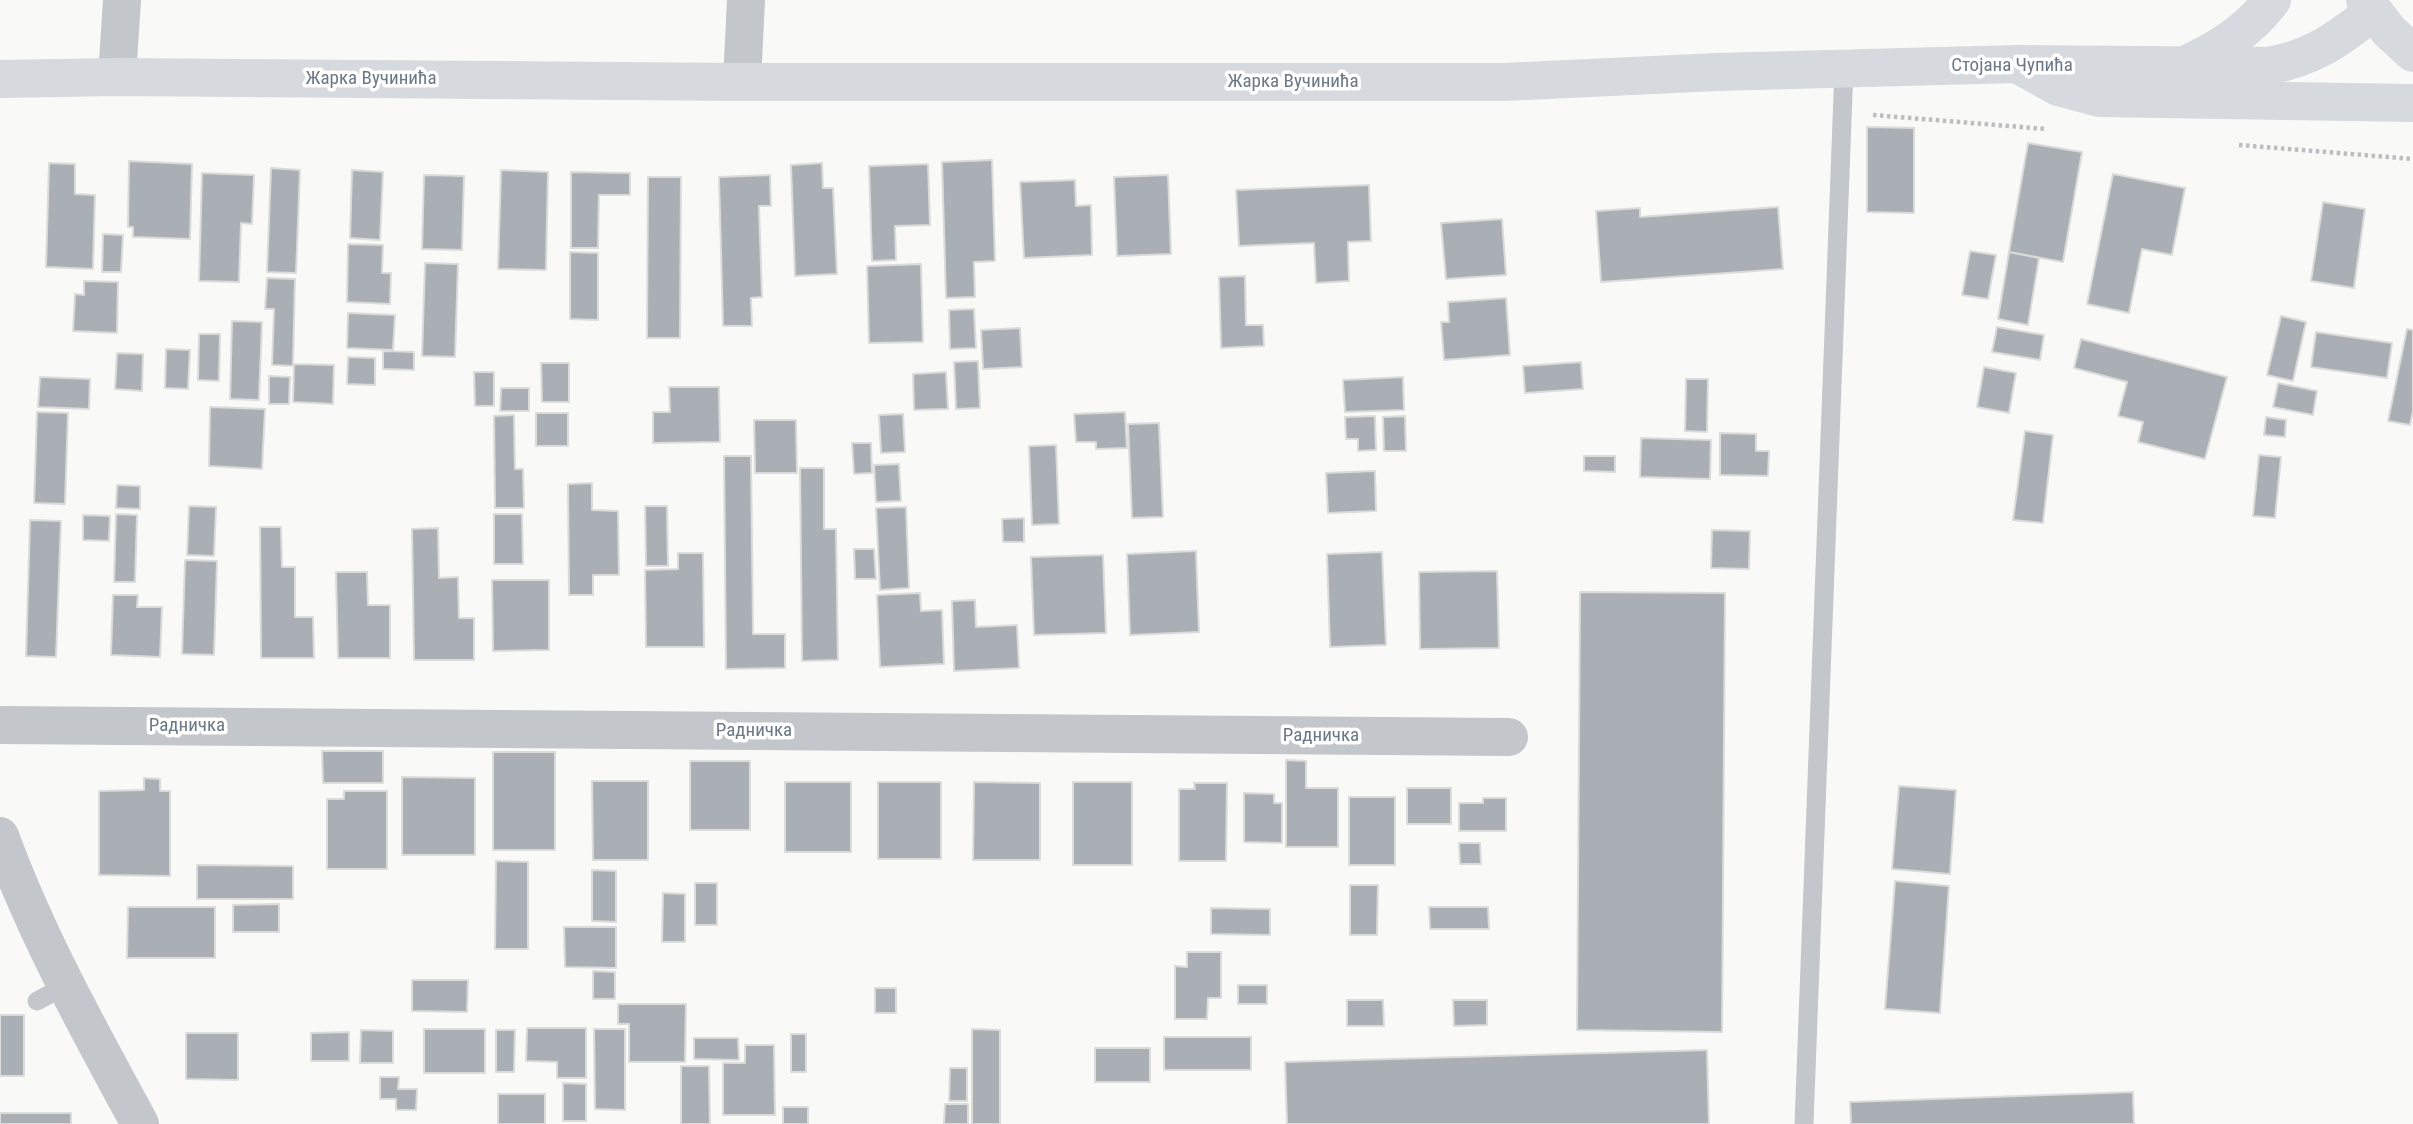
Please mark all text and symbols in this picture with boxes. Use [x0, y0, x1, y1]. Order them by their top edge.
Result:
street label: Стојана Чупића [1951, 55, 2073, 77]
street label: Жарка Вучинића [305, 68, 437, 90]
street label: Жарка Вучинића [1227, 71, 1359, 93]
street label: Радничка [149, 715, 225, 737]
street label: Радничка [716, 720, 792, 742]
street label: Радничка [1283, 725, 1359, 747]

